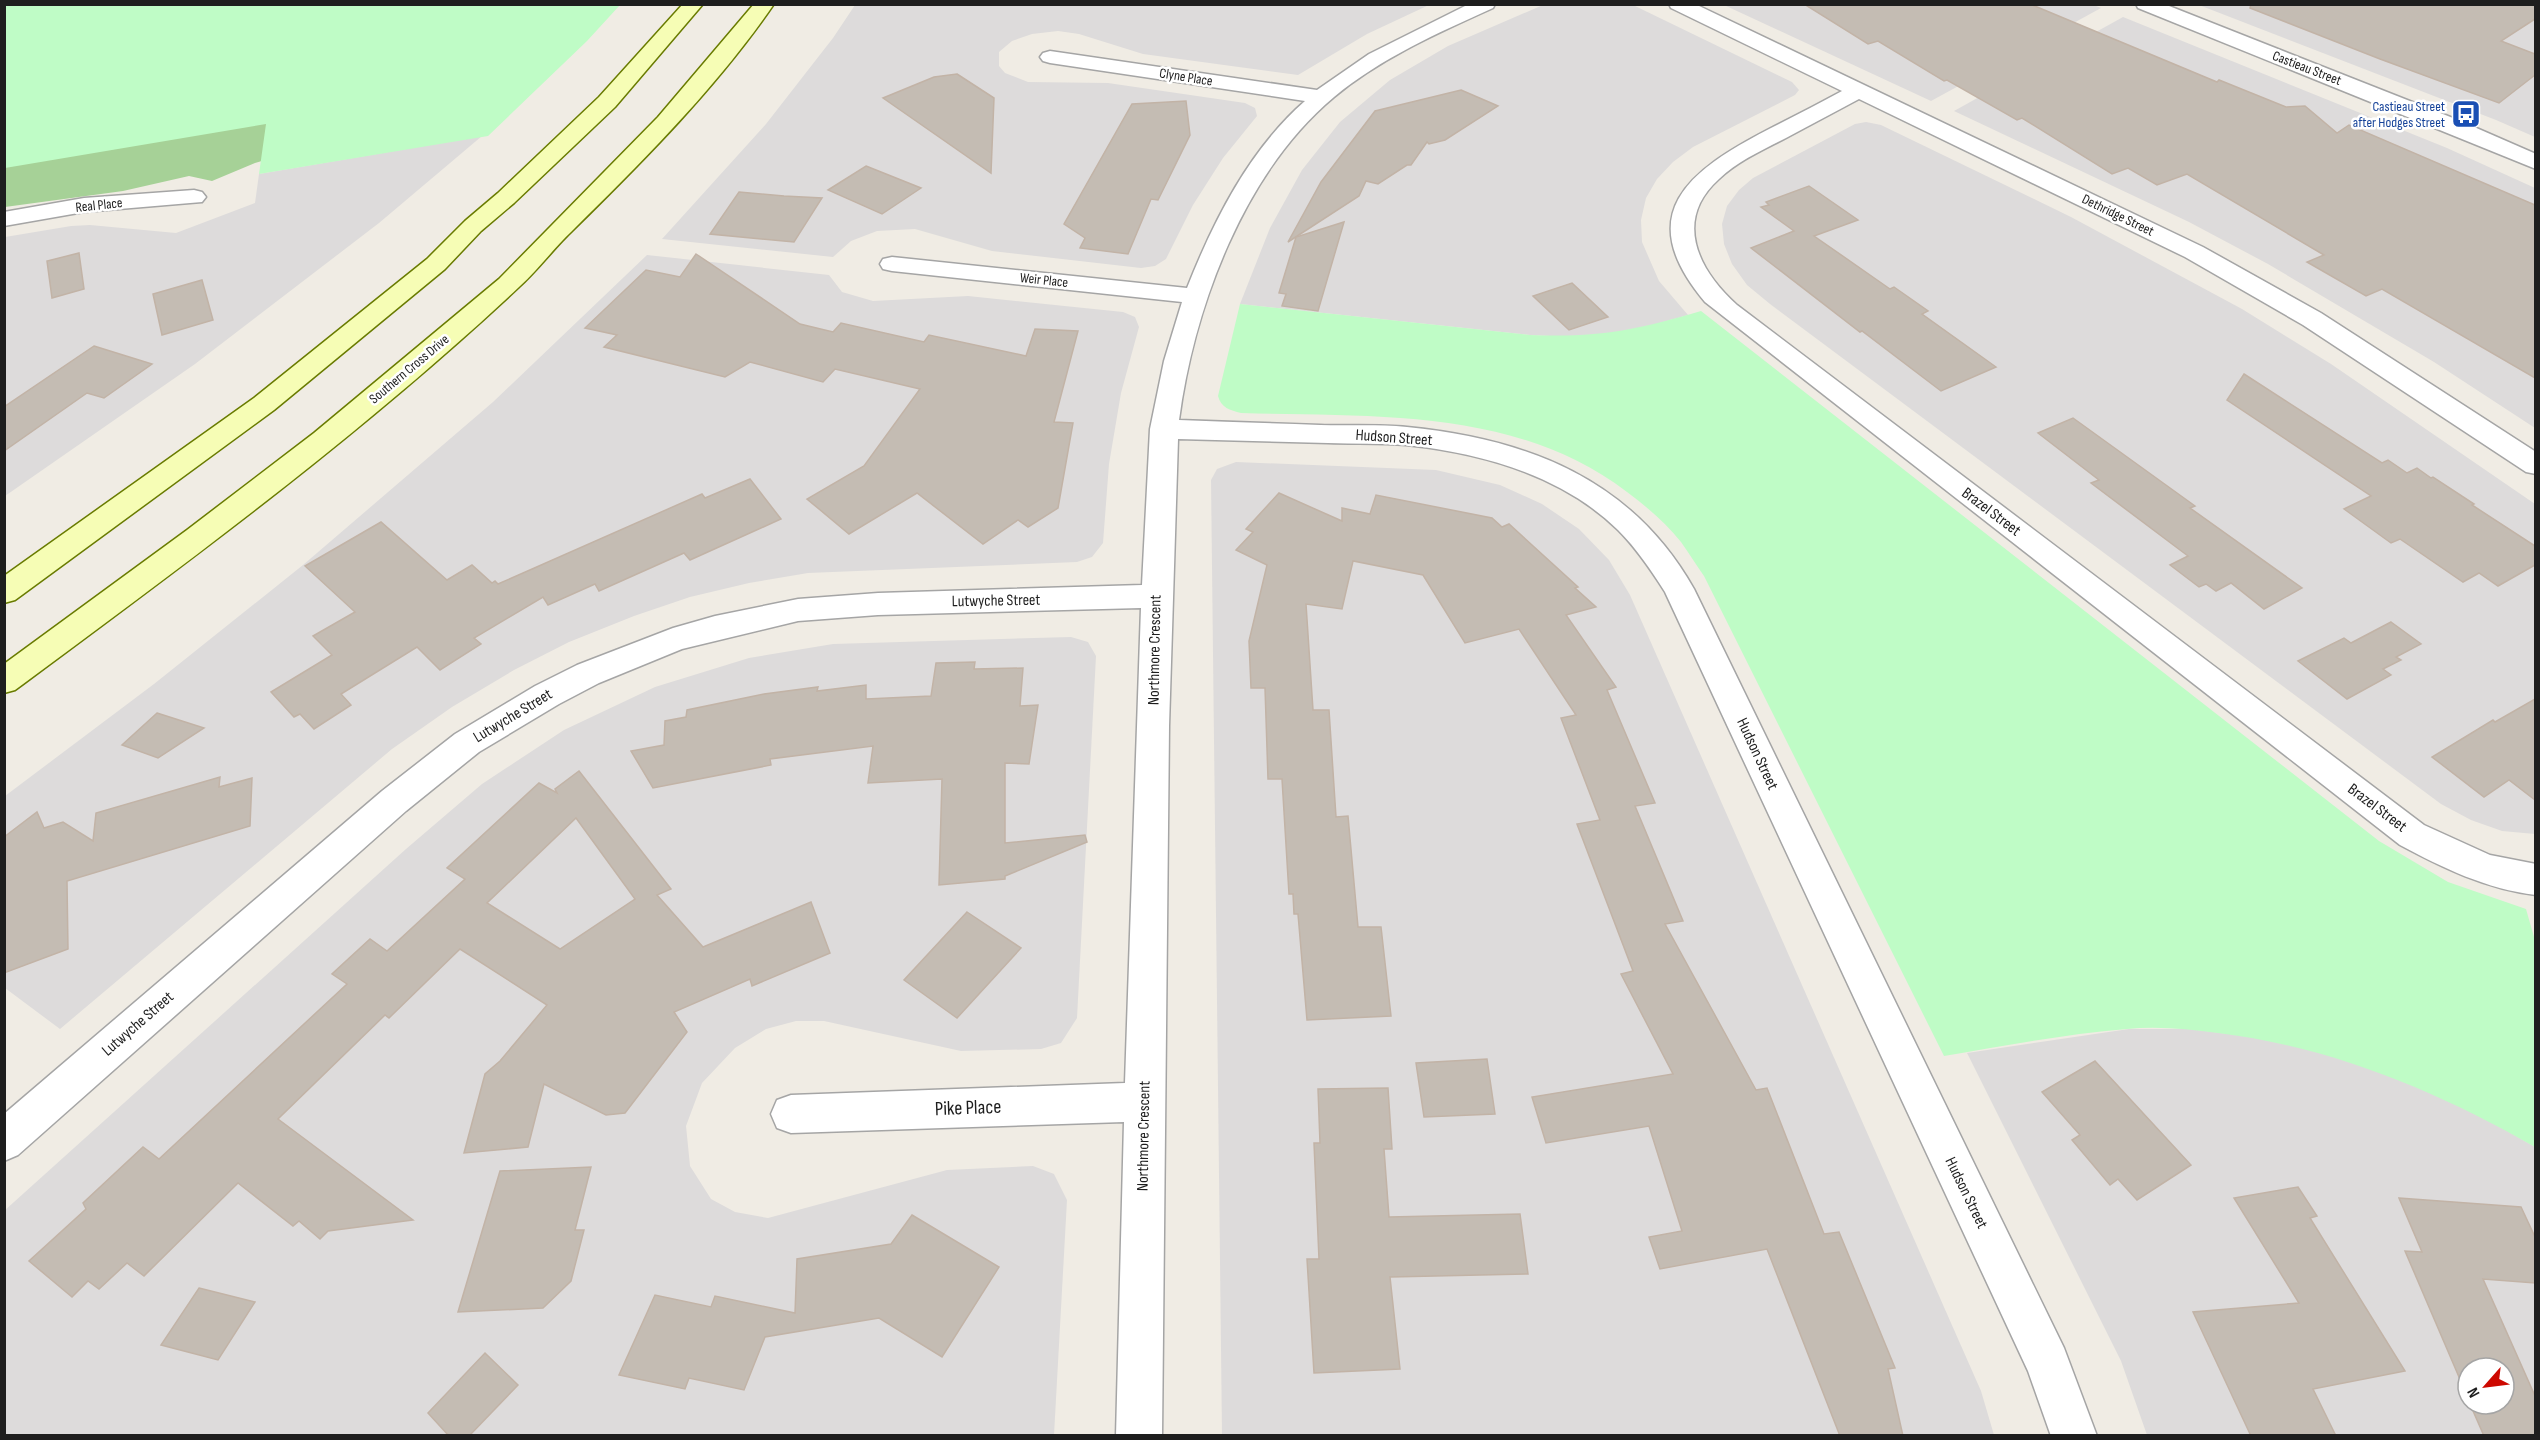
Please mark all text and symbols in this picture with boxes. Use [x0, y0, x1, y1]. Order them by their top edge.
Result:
street label: Castieau Street [2270, 47, 2344, 89]
street label: Clyne Place [1158, 64, 1214, 90]
place label: Castieau Street after Hodges Street [2353, 98, 2445, 131]
bus stop icon: Castieau Street after Hodges Street [2450, 98, 2482, 130]
street label: Dethridge Street [2079, 190, 2157, 240]
street label: Real Place [75, 194, 123, 216]
street label: Weir Place [1019, 269, 1069, 291]
street label: Southern Cross Drive [366, 331, 452, 407]
street label: Hudson Street [1355, 426, 1433, 450]
street label: Brazel Street [1958, 484, 2024, 540]
street label: Lutwyche Street [952, 591, 1041, 611]
street label: Northmore Crescent [1145, 595, 1165, 705]
street label: Lutwyche Street [470, 685, 556, 747]
street label: Hudson Street [1732, 715, 1782, 793]
street label: Brazel Street [2344, 780, 2410, 836]
street label: Lutwyche Street [98, 988, 178, 1060]
street label: Northmore Crescent [1134, 1081, 1154, 1191]
street label: Pike Place [934, 1095, 1002, 1121]
street label: Hudson Street [1941, 1154, 1991, 1232]
north arrow [2456, 1356, 2516, 1416]
text: N [2464, 1384, 2484, 1401]

